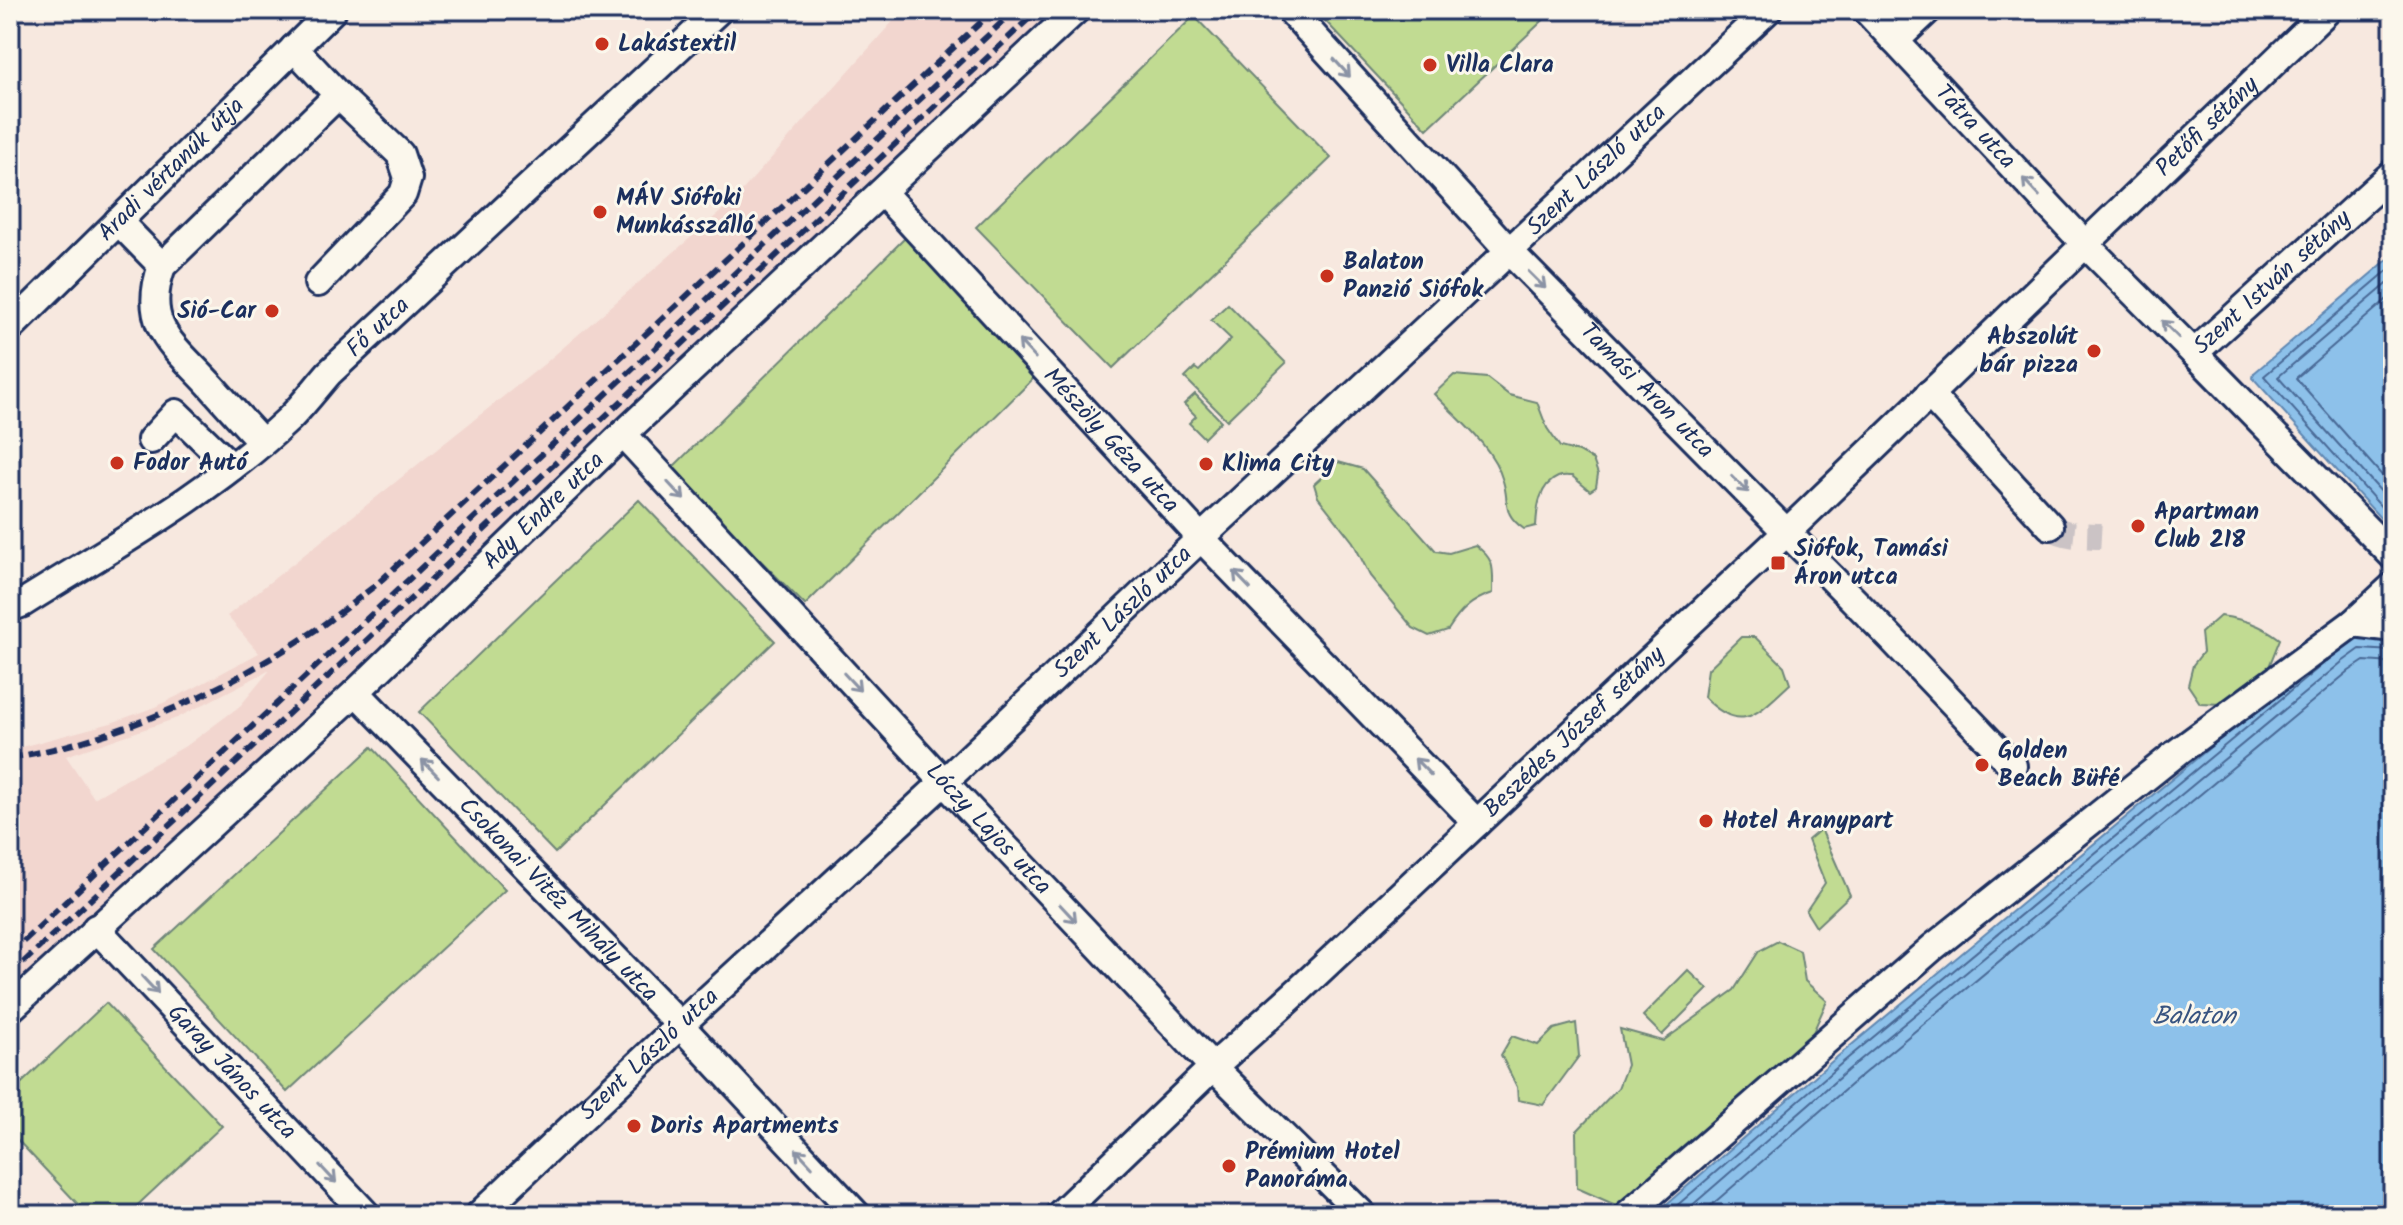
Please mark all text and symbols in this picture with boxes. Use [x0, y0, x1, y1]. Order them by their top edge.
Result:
place label: Lakástextil [618, 25, 737, 64]
marker: Lakástextil [593, 35, 611, 53]
place label: Villa Clara [1446, 46, 1554, 85]
marker: Villa Clara [1421, 56, 1439, 74]
one-way arrow [1333, 57, 1351, 77]
street label: Petőfi sétány [2146, 66, 2269, 186]
street label: Tátra utca [1925, 75, 2025, 179]
street label: Aradi vértanúk útja [88, 88, 254, 251]
street label: Szent László utca [1517, 94, 1676, 246]
one-way arrow [2022, 177, 2041, 197]
place label: MÁV Siófoki Munkásszálló [616, 179, 756, 246]
street label: Szent István sétány [2184, 200, 2361, 365]
marker: MÁV Siófoki Munkásszálló [591, 203, 609, 221]
place label: Balaton Panzió Siófok [1343, 243, 1484, 310]
marker: Balaton Panzió Siófok [1318, 267, 1336, 285]
one-way arrow [1527, 270, 1546, 289]
street label: Fő utca [337, 287, 419, 367]
place label: Sió-Car [177, 292, 257, 331]
marker: Sió-Car [263, 302, 281, 320]
street label: Tamási Áron utca [1570, 313, 1724, 468]
place label: Abszolút bár pizza [1980, 318, 2079, 385]
one-way arrow [2161, 320, 2180, 339]
one-way arrow [1017, 339, 1036, 359]
marker: Abszolút bár pizza [2085, 342, 2103, 360]
street label: Mészöly Géza utca [1033, 358, 1189, 523]
street label: Ady Endre utca [473, 442, 614, 580]
place label: Fodor Autó [133, 444, 249, 483]
place label: Klima City [1222, 445, 1335, 484]
marker: Fodor Autó [108, 454, 126, 472]
marker: Klima City [1197, 455, 1215, 473]
one-way arrow [1730, 474, 1749, 493]
one-way arrow [667, 481, 685, 501]
place label: Apartman Club 218 [2154, 493, 2259, 560]
marker: Apartman Club 218 [2129, 517, 2147, 535]
place label: Siófok, Tamási Áron utca [1794, 530, 1949, 597]
street label: Szent László utca [1044, 536, 1202, 688]
marker: Siófok, Tamási Áron utca [1769, 554, 1787, 572]
one-way arrow [1233, 571, 1252, 590]
street label: Beszédes József sétány [1474, 636, 1674, 828]
one-way arrow [843, 672, 861, 692]
place label: Golden Beach Büfé [1998, 732, 2120, 799]
street label: Lóczy Lajos utca [916, 754, 1061, 904]
marker: Golden Beach Büfé [1973, 756, 1991, 774]
one-way arrow [1414, 758, 1433, 777]
one-way arrow [421, 759, 440, 778]
street label: Csokonai Vitéz Mihály utca [449, 788, 668, 1012]
place label: Hotel Aranypart [1722, 802, 1894, 841]
marker: Hotel Aranypart [1697, 812, 1715, 830]
one-way arrow [1058, 903, 1077, 922]
one-way arrow [140, 975, 159, 995]
street label: Szent László utca [570, 978, 728, 1130]
street label: Garay János utca [158, 995, 306, 1149]
water label: Balaton [2152, 996, 2238, 1038]
place label: Doris Apartments [650, 1107, 839, 1146]
marker: Doris Apartments [625, 1117, 643, 1135]
place label: Prémium Hotel Panoráma [1245, 1133, 1400, 1200]
one-way arrow [794, 1148, 813, 1168]
marker: Prémium Hotel Panoráma [1220, 1157, 1238, 1175]
one-way arrow [318, 1164, 337, 1183]

